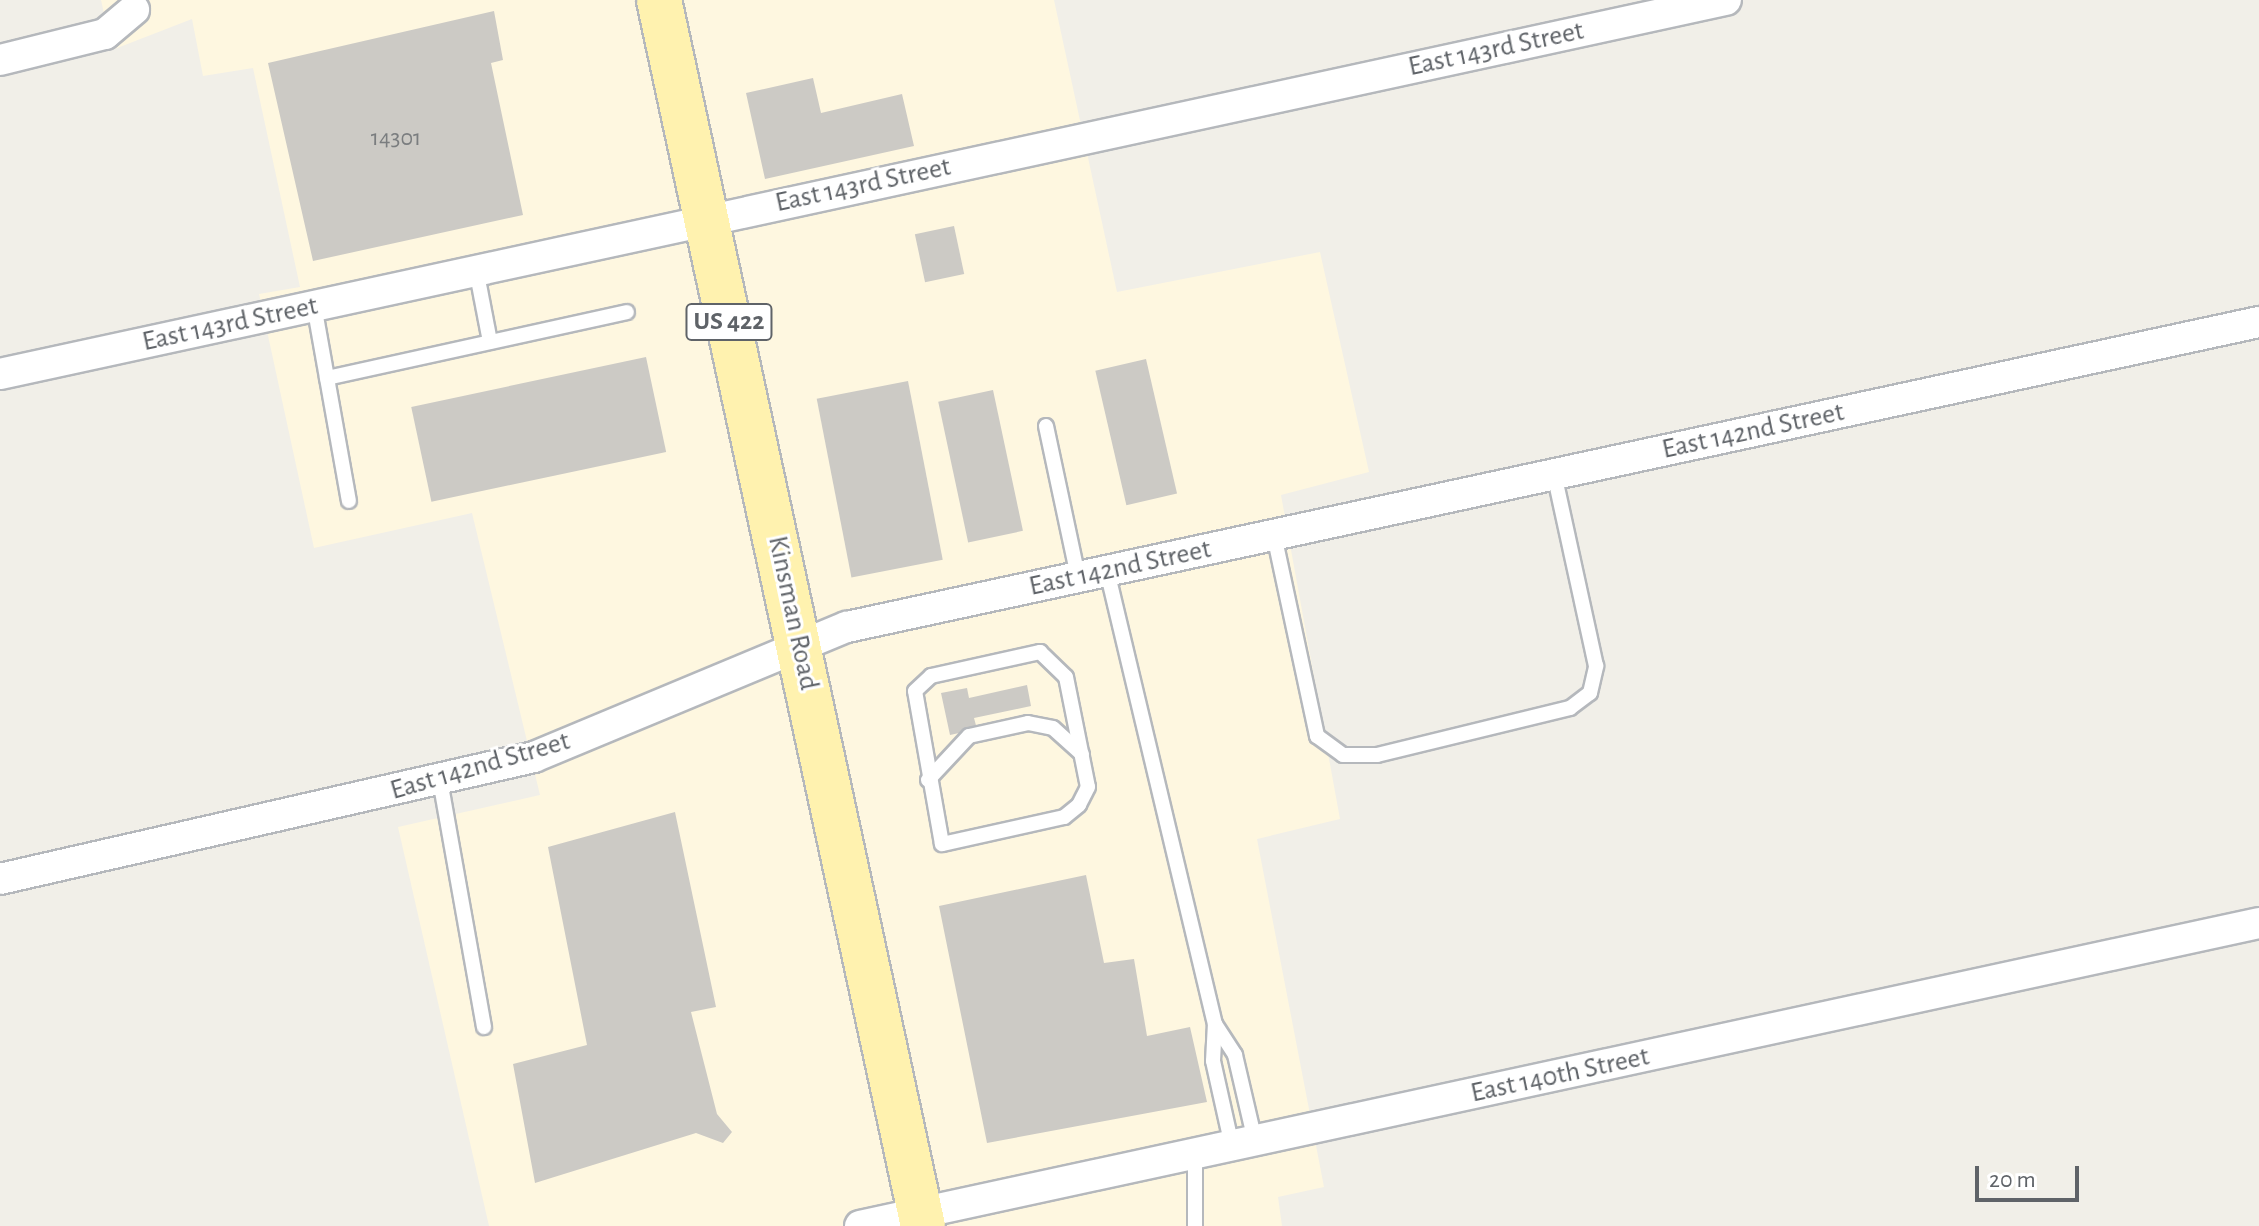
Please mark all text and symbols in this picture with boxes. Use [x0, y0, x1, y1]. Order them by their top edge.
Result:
street label: East 143rd Street [1405, 14, 1587, 84]
house number: 14301 [371, 125, 421, 153]
street label: East 143rd Street [772, 150, 954, 220]
street label: East 143rd Street [139, 289, 321, 359]
road number: US 422 [685, 300, 773, 344]
street label: East 142nd Street [1659, 395, 1847, 467]
street label: East 142nd Street [1026, 532, 1214, 604]
street label: Kinsman Road [760, 533, 826, 693]
street label: East 142nd Street [386, 724, 574, 808]
street label: East 140th Street [1468, 1040, 1652, 1110]
scale bar [1979, 1150, 2083, 1200]
text: 20 m [1989, 1168, 2036, 1192]

